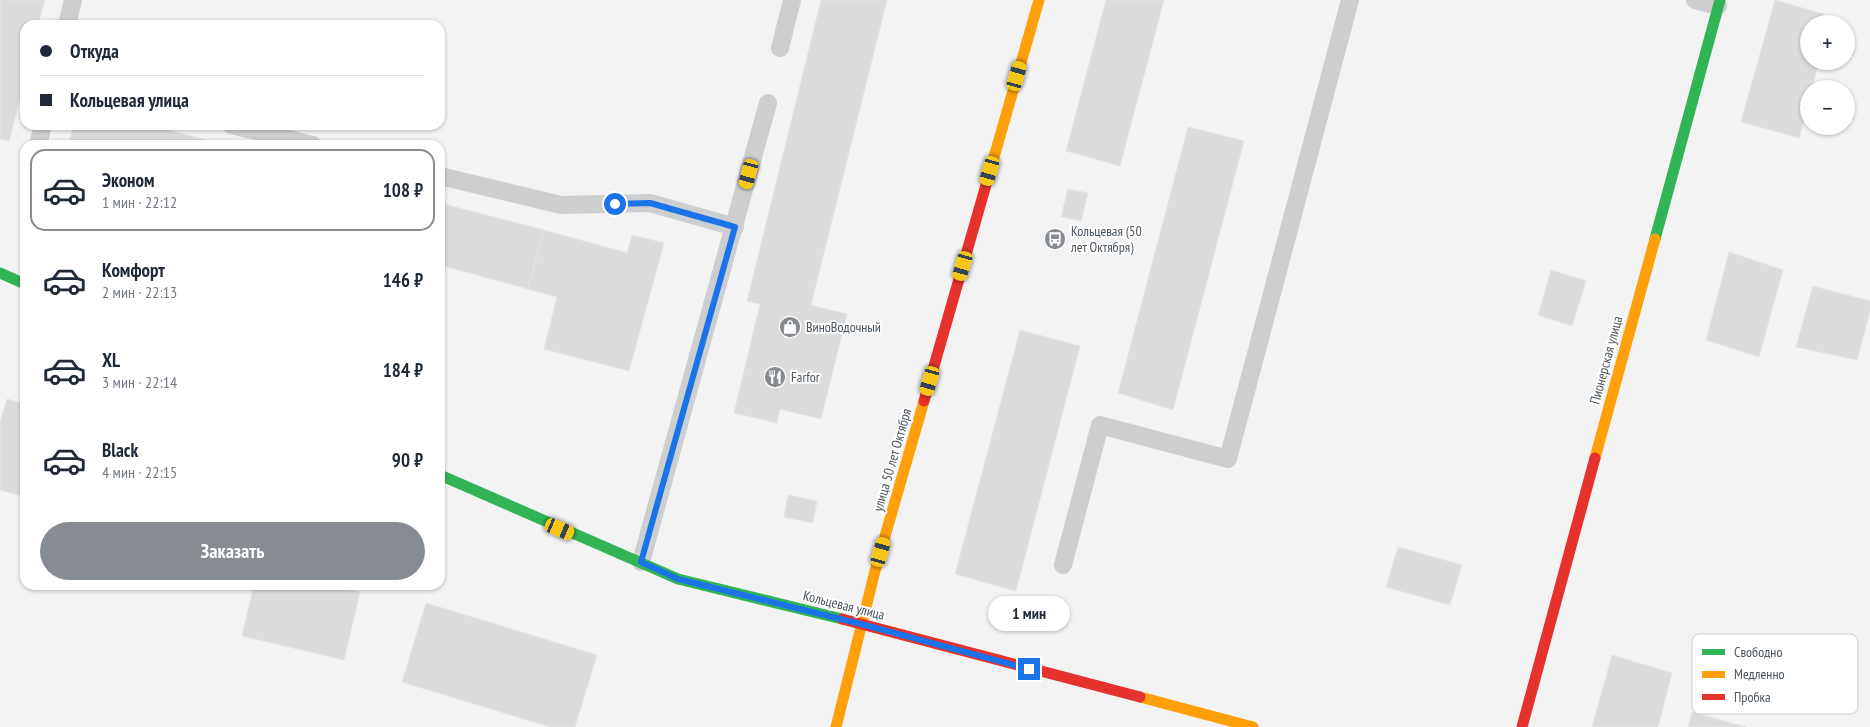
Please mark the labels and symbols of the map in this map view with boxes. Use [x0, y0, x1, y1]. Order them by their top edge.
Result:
car [1005, 60, 1028, 92]
car [978, 155, 1001, 187]
car [737, 158, 760, 190]
route start [604, 193, 626, 215]
place label: Кольцевая (50 лет Октября) [1070, 222, 1142, 256]
bus stop icon: Кольцевая (50 лет Октября) [1043, 227, 1067, 251]
car [951, 250, 974, 282]
street label: Пионерская улица [1586, 314, 1626, 406]
shop icon: ВиноВодочный [778, 315, 802, 339]
place label: ВиноВодочный [806, 318, 881, 336]
restaurant icon: Farfor [763, 365, 787, 389]
car [918, 365, 941, 397]
place label: Farfor [791, 368, 820, 386]
street label: улица 50 лет Октября [869, 406, 915, 514]
car [543, 516, 576, 542]
car [869, 536, 892, 568]
street label: Кольцевая улица [801, 586, 887, 624]
callout: 1 мин [988, 596, 1070, 632]
legend [1692, 634, 1858, 714]
text: Свободно [1734, 643, 1782, 661]
route end [1018, 658, 1040, 680]
text: Медленно [1734, 665, 1785, 683]
text: Пробка [1734, 688, 1771, 706]

